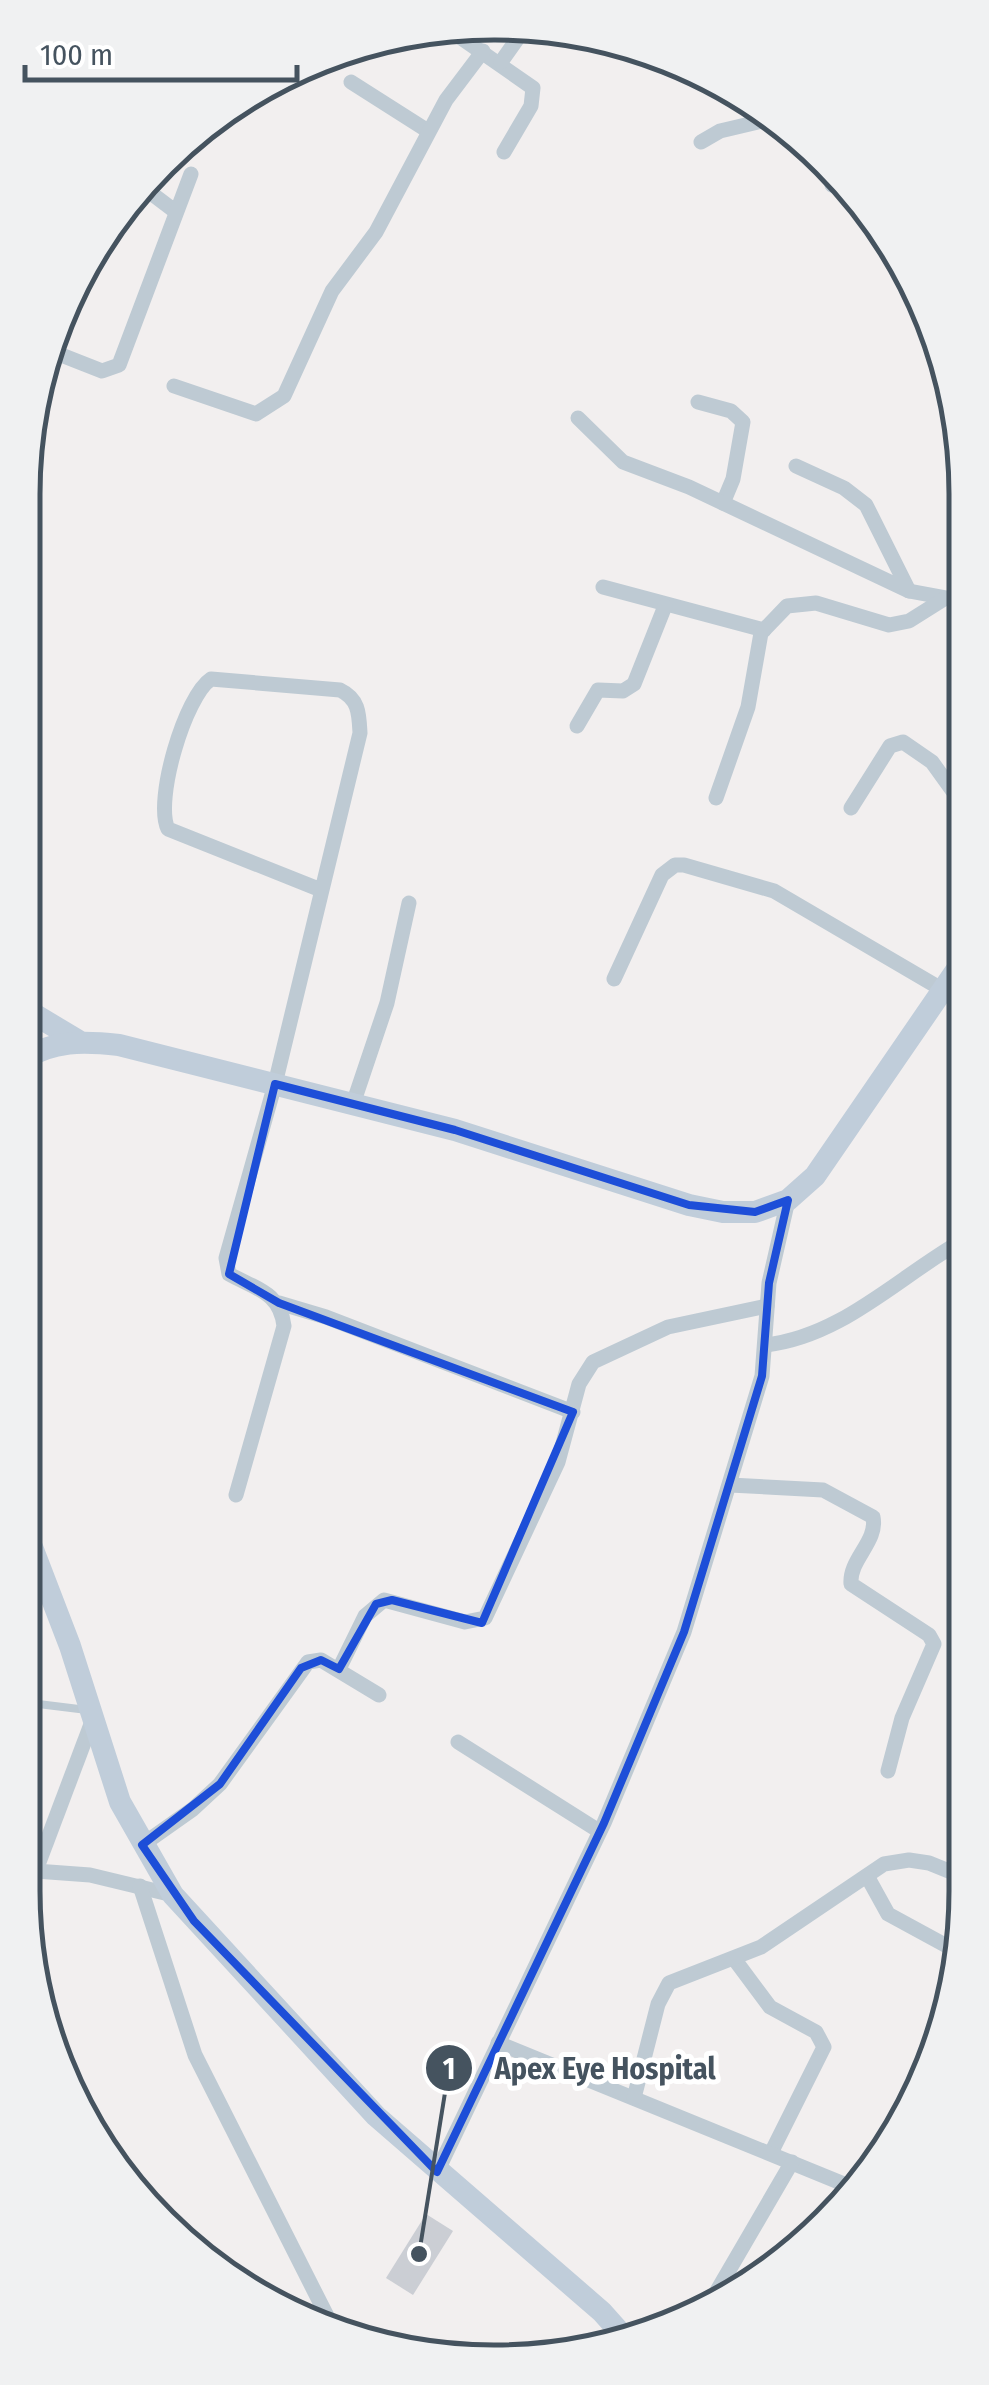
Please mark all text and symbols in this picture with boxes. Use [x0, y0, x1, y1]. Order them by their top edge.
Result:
scale bar [25, 20, 298, 82]
text: 100 m [40, 37, 113, 73]
callout: Apex Eye Hospital [424, 2038, 736, 2098]
text: 1 [443, 2051, 455, 2087]
text: Apex Eye Hospital [493, 2051, 716, 2087]

